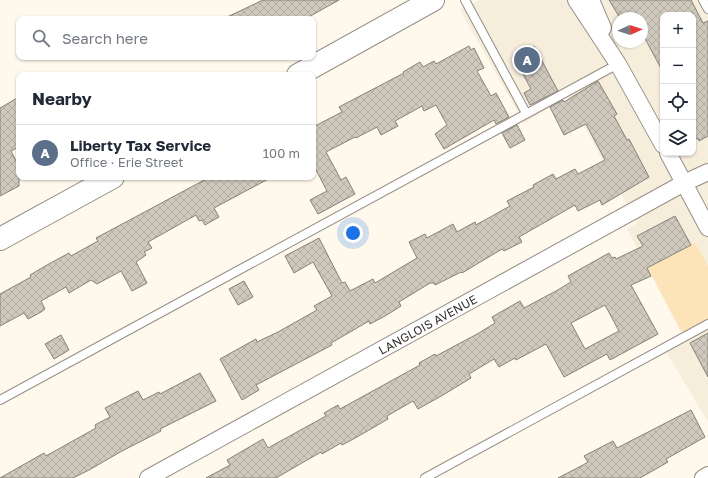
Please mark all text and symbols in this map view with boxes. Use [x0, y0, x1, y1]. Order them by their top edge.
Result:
north arrow [612, 12, 648, 48]
map controls [660, 12, 696, 156]
button: + [660, 12, 696, 48]
search box [16, 16, 316, 60]
icon: search [30, 27, 52, 49]
text: Search here [62, 29, 148, 47]
pin: A [514, 45, 540, 75]
button: − [660, 48, 696, 84]
button: locate [660, 84, 696, 120]
text: Nearby [32, 88, 92, 109]
button: layers [660, 120, 696, 156]
text: Liberty Tax Service [70, 136, 211, 154]
text: A [40, 145, 50, 161]
text: 100 m [263, 145, 300, 161]
text: Office · Erie Street [70, 154, 184, 170]
your location [343, 223, 363, 243]
street label: LANGLOIS AVENUE [376, 291, 479, 357]

